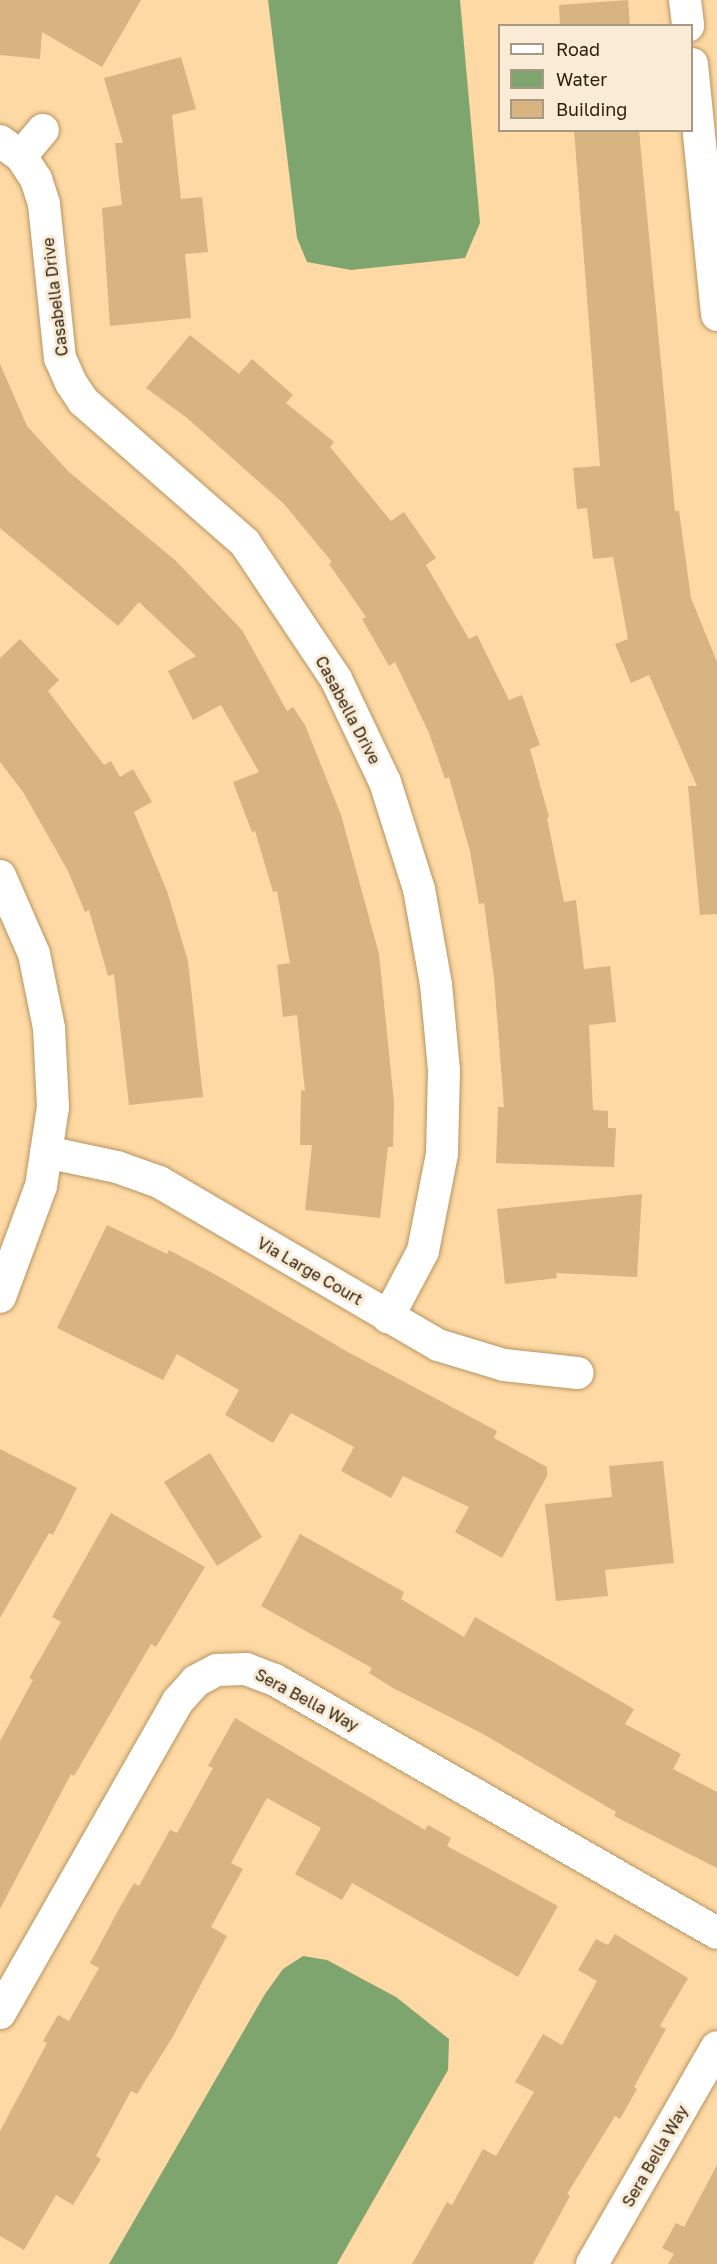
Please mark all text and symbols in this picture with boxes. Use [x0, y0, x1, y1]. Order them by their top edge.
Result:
legend [498, 24, 693, 132]
text: Road [556, 38, 600, 60]
text: Water [556, 68, 607, 90]
text: Building [556, 98, 627, 120]
street label: Casabella Drive [38, 237, 72, 357]
street label: Casabella Drive [311, 653, 385, 767]
street label: Via Large Court [254, 1233, 366, 1309]
street label: Sera Bella Way [252, 1665, 362, 1735]
street label: Sera Bella Way [618, 2102, 692, 2210]

